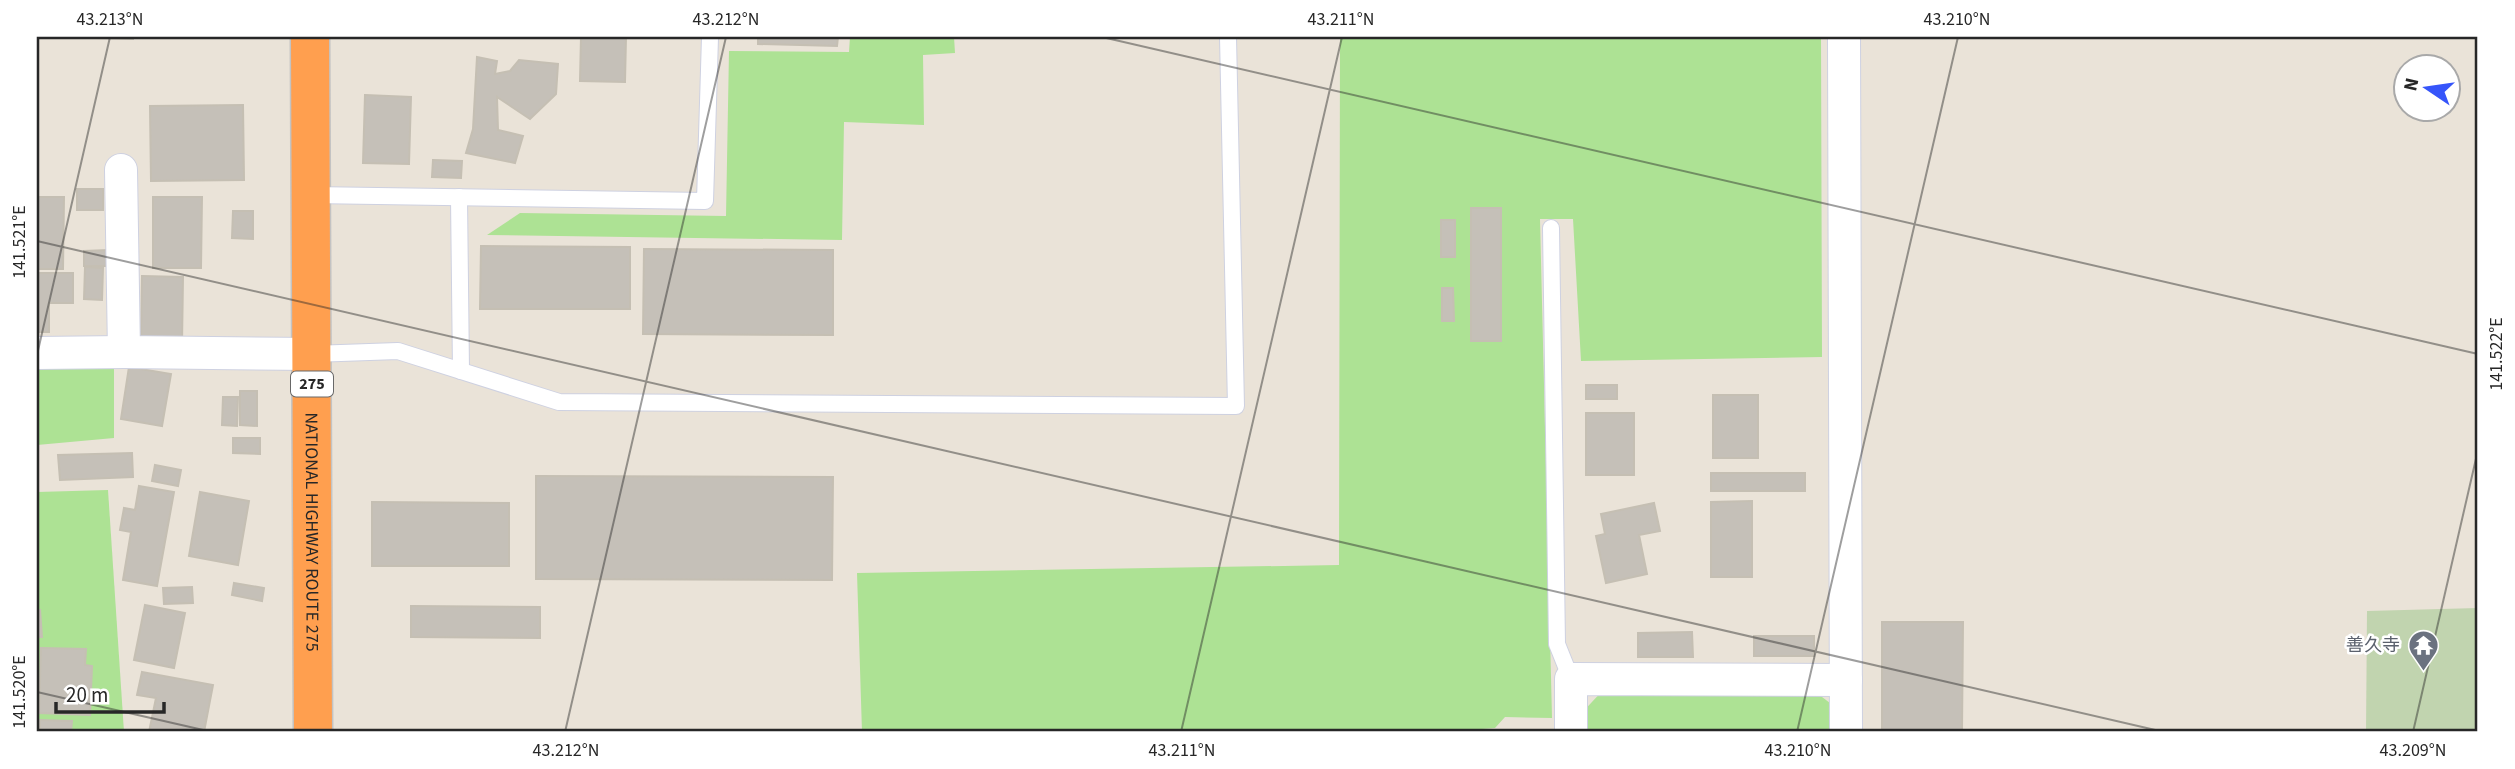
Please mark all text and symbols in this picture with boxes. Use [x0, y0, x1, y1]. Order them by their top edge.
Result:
text: 43.213°N [77, 7, 143, 32]
text: 43.212°N [693, 7, 759, 32]
text: 43.211°N [1308, 7, 1374, 32]
text: 43.210°N [1924, 7, 1990, 32]
north arrow [2392, 52, 2462, 122]
text: N [2397, 75, 2426, 94]
text: 141.521°E [7, 205, 32, 279]
text: 141.522°E [2484, 317, 2509, 391]
road number: 275 [291, 372, 333, 396]
street label: NATIONAL HIGHWAY ROUTE 275 [299, 412, 325, 652]
temple icon: 善久寺 [2406, 628, 2440, 672]
place label: 善久寺 [2346, 633, 2400, 658]
text: 141.520°E [7, 655, 32, 729]
scale bar [56, 671, 164, 715]
text: 20 m [66, 680, 108, 710]
text: 43.212°N [533, 738, 599, 763]
text: 43.211°N [1149, 738, 1215, 763]
text: 43.210°N [1765, 738, 1831, 763]
text: 43.209°N [2380, 738, 2446, 763]

